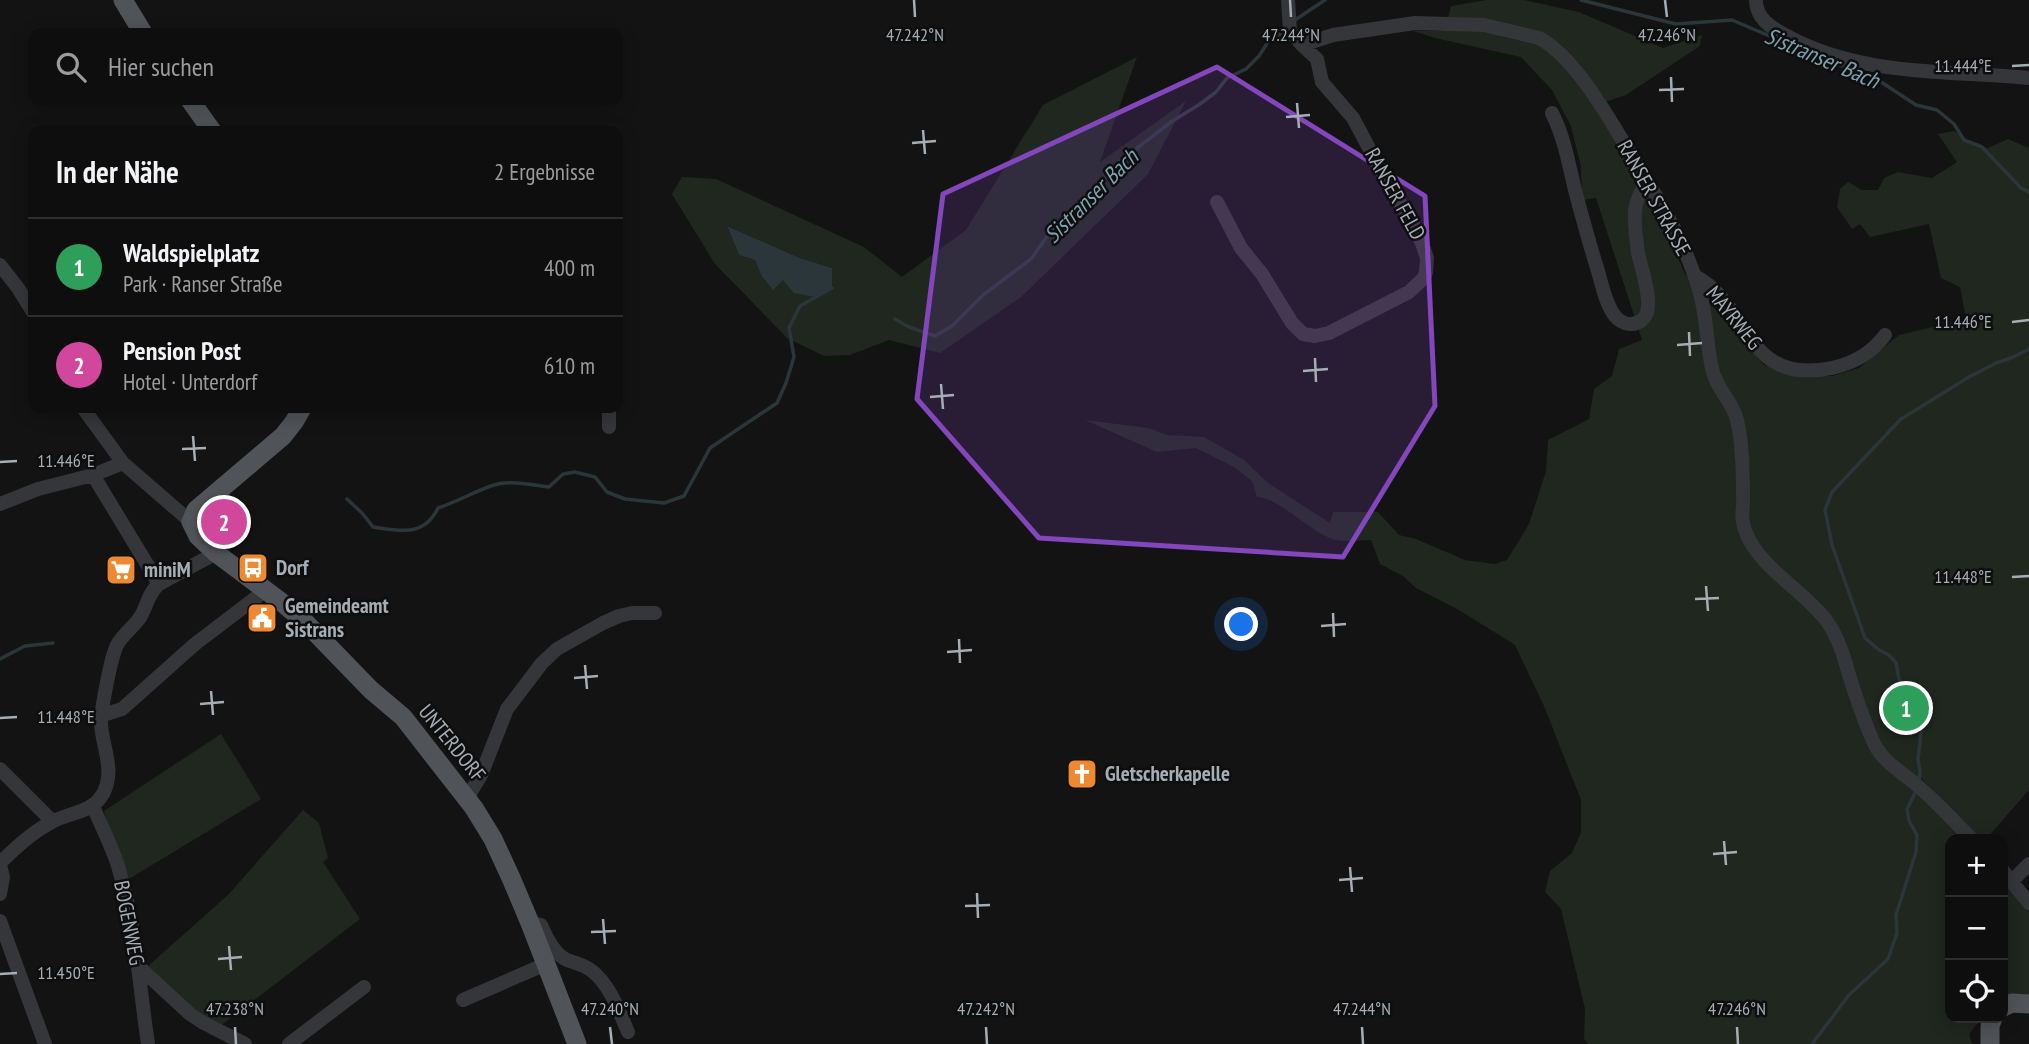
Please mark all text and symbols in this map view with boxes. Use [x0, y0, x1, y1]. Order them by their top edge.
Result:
water label: Sistranser Bach [1761, 20, 1885, 95]
text: 47.242°N [886, 23, 944, 46]
text: 47.244°N [1262, 23, 1320, 46]
text: 47.246°N [1638, 23, 1696, 46]
search box [28, 28, 623, 105]
icon: search [52, 48, 90, 86]
text: Hier suchen [108, 50, 214, 83]
text: 11.444°E [1934, 54, 1992, 77]
street label: RANSER STRASSE [1612, 135, 1697, 260]
water label: Sistranser Bach [1037, 141, 1145, 249]
street label: RANSER FELD [1359, 143, 1432, 244]
text: In der Nähe [56, 152, 179, 191]
text: 2 Ergebnisse [494, 157, 595, 186]
text: Waldspielplatz [123, 236, 259, 269]
text: 1 [74, 253, 85, 282]
text: 400 m [544, 253, 595, 282]
text: Park · Ranser Straße [123, 269, 282, 298]
street label: MAYRWEG [1700, 280, 1768, 355]
text: 11.446°E [1934, 310, 1992, 333]
text: Pension Post [123, 334, 241, 367]
text: 2 [74, 351, 85, 380]
text: 610 m [544, 351, 595, 380]
text: Hotel · Unterdorf [123, 367, 257, 396]
text: 11.446°E [37, 449, 95, 472]
pin: 2 [201, 496, 247, 548]
bus stop icon: Dorf [236, 551, 270, 585]
supermarket icon: miniM [104, 553, 138, 587]
place label: Dorf [276, 554, 310, 581]
place label: miniM [144, 556, 191, 583]
text: 11.448°E [1934, 565, 1992, 588]
place label: Gemeindeamt Sistrans [285, 592, 389, 643]
public building icon: Gemeindeamt Sistrans [245, 601, 279, 635]
your location [1224, 607, 1258, 641]
pin: 1 [1883, 682, 1929, 734]
street label: UNTERDORF [413, 698, 492, 787]
text: 11.448°E [37, 705, 95, 728]
church icon: Gletscherkapelle [1065, 757, 1099, 791]
place label: Gletscherkapelle [1105, 760, 1230, 787]
map controls [1945, 834, 2008, 1023]
button: + [1945, 834, 2008, 897]
street label: BOGENWEG [108, 878, 151, 967]
button: − [1945, 897, 2008, 960]
button: locate [1945, 960, 2008, 1023]
text: 11.450°E [37, 961, 95, 984]
text: 47.238°N [206, 997, 264, 1020]
text: 47.240°N [581, 997, 639, 1020]
text: 47.242°N [957, 997, 1015, 1020]
text: 47.244°N [1333, 997, 1391, 1020]
text: 47.246°N [1708, 997, 1766, 1020]

